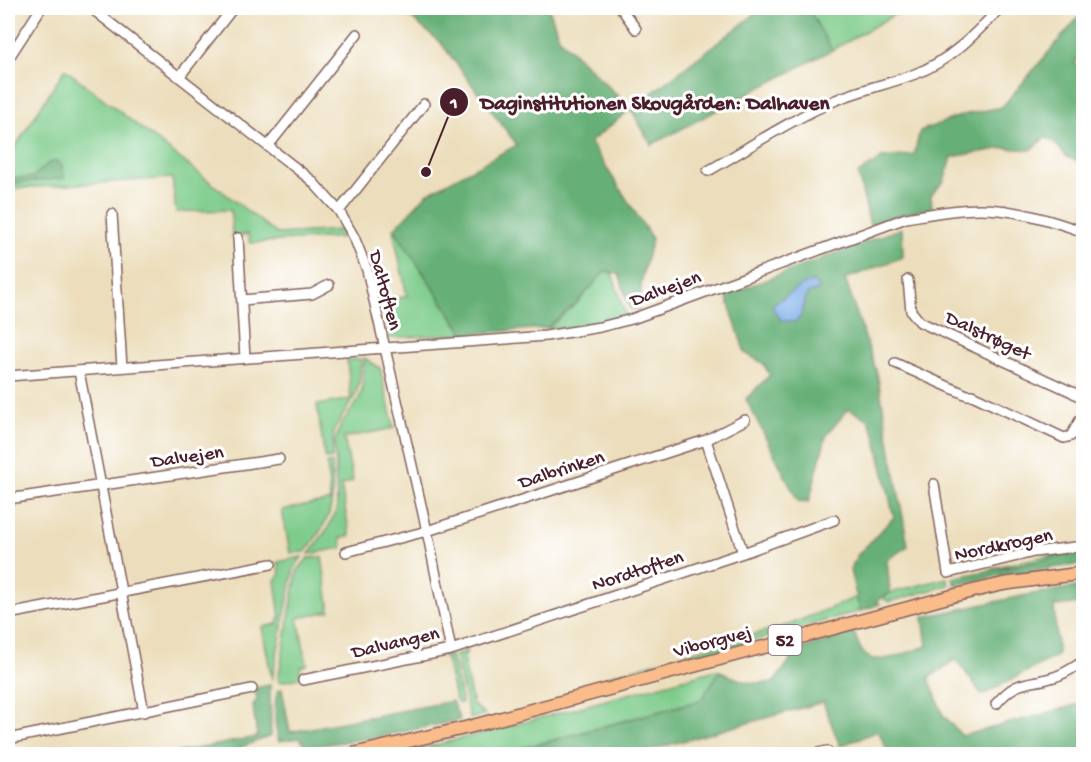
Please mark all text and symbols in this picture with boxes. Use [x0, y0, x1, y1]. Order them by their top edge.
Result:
callout: Daginstitutionen Skovgården: Dalhaven [439, 83, 842, 122]
text: Daginstitutionen Skovgården: Dalhaven [479, 93, 830, 118]
text: 1 [449, 94, 458, 115]
street label: Daltoften [361, 247, 405, 334]
street label: Dalvejen [626, 267, 705, 314]
street label: Dalstrøget [939, 307, 1035, 368]
street label: Dalvejen [148, 442, 226, 475]
street label: Dalbrinken [514, 447, 608, 497]
street label: Nordkrogen [953, 525, 1055, 568]
street label: Nordtoften [589, 547, 687, 598]
street label: Viborgvej [670, 622, 754, 665]
street label: Dalvangen [348, 623, 442, 666]
road number: 52 [768, 625, 802, 655]

